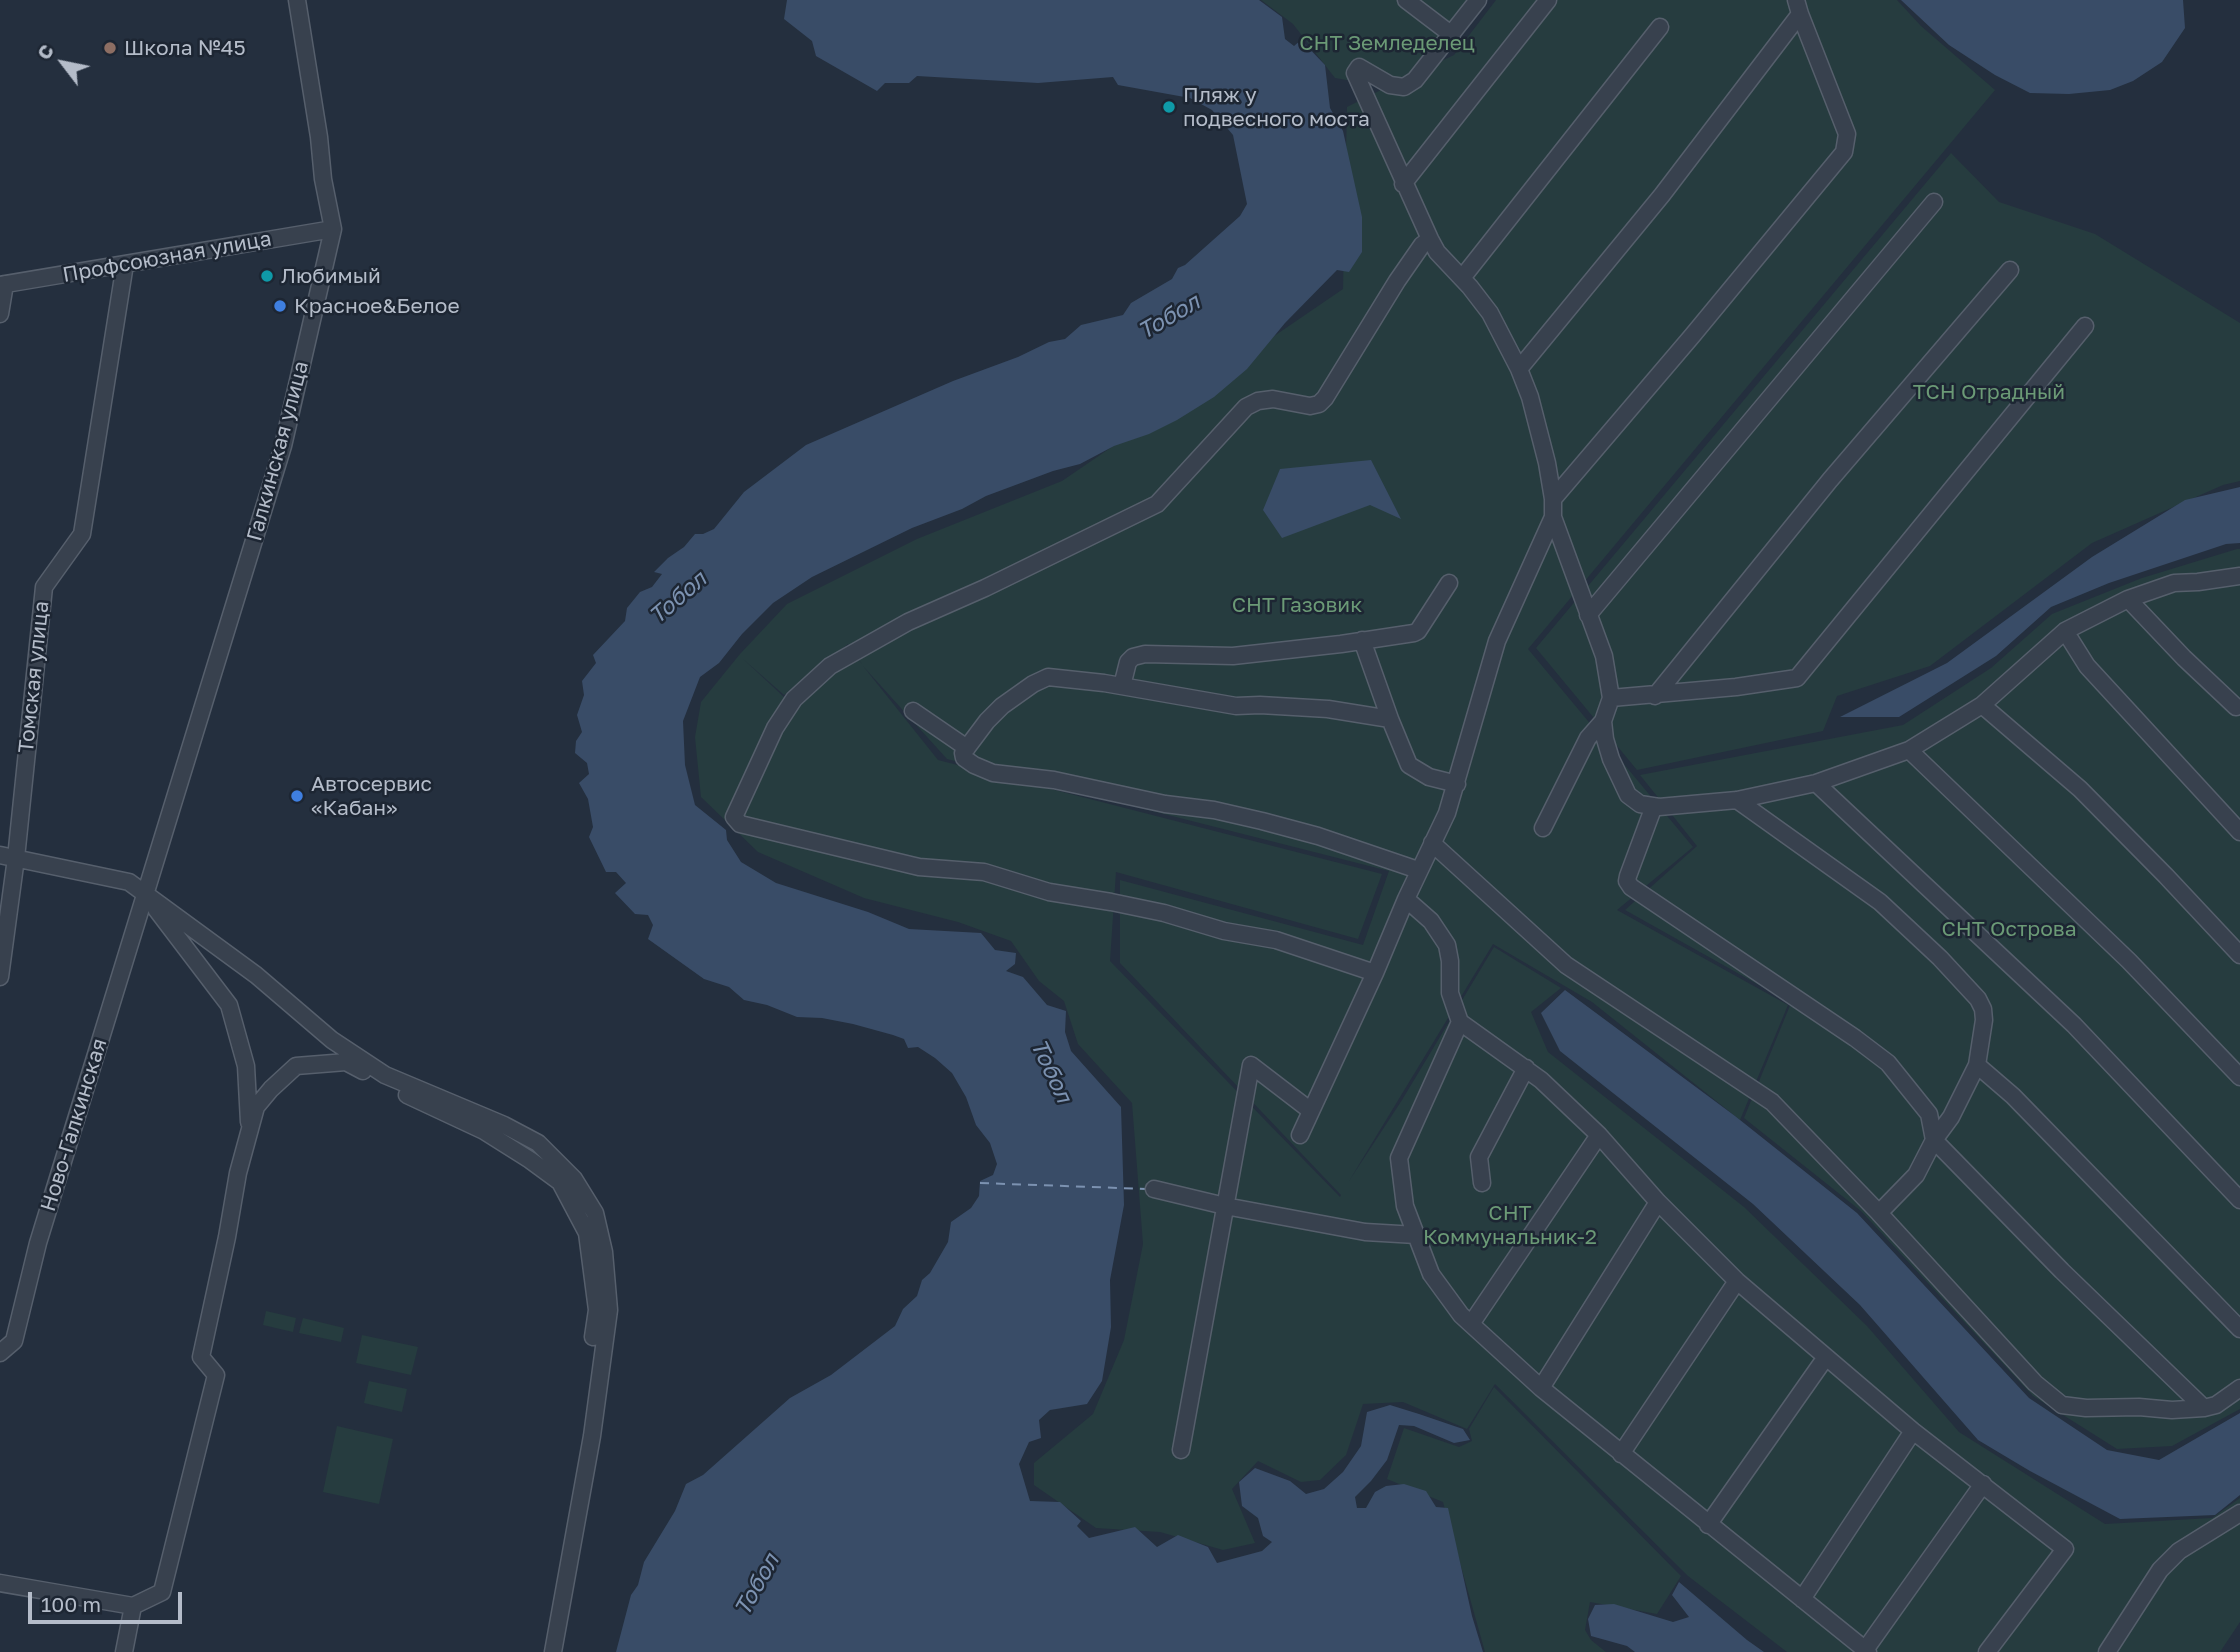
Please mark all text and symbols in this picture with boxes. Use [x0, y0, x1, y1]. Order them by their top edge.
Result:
north arrow [28, 28, 98, 98]
park label: СНТ Земледелец [1299, 30, 1475, 56]
place label: Школа №45 [124, 35, 246, 61]
text: С [31, 40, 58, 63]
marker: Школа №45 [102, 40, 118, 56]
place label: Пляж у подвесного моста [1183, 82, 1370, 132]
marker: Пляж у подвесного моста [1161, 99, 1177, 115]
street label: Профсоюзная улица [61, 226, 273, 288]
place label: Любимый [281, 263, 381, 289]
marker: Любимый [259, 268, 275, 284]
water label: Тобол [1133, 288, 1205, 346]
place label: Красное&Белое [294, 293, 460, 319]
marker: Красное&Белое [272, 298, 288, 314]
street label: Галкинская улица [242, 358, 314, 544]
park label: ТСН Отрадный [1913, 379, 2065, 405]
water label: Тобол [644, 566, 712, 630]
park label: СНТ Газовик [1232, 592, 1362, 618]
street label: Томская улица [13, 600, 55, 754]
place label: Автосервис «Кабан» [311, 771, 432, 821]
marker: Автосервис «Кабан» [289, 788, 305, 804]
park label: СНТ Острова [1941, 916, 2077, 942]
street label: Ново-Галкинская [36, 1035, 112, 1215]
water label: Тобол [1024, 1035, 1078, 1107]
park label: СНТ Коммунальник-2 [1423, 1200, 1597, 1250]
water label: Тобол [729, 1549, 785, 1621]
scale bar [32, 1578, 186, 1622]
text: 100 m [41, 1591, 101, 1617]

